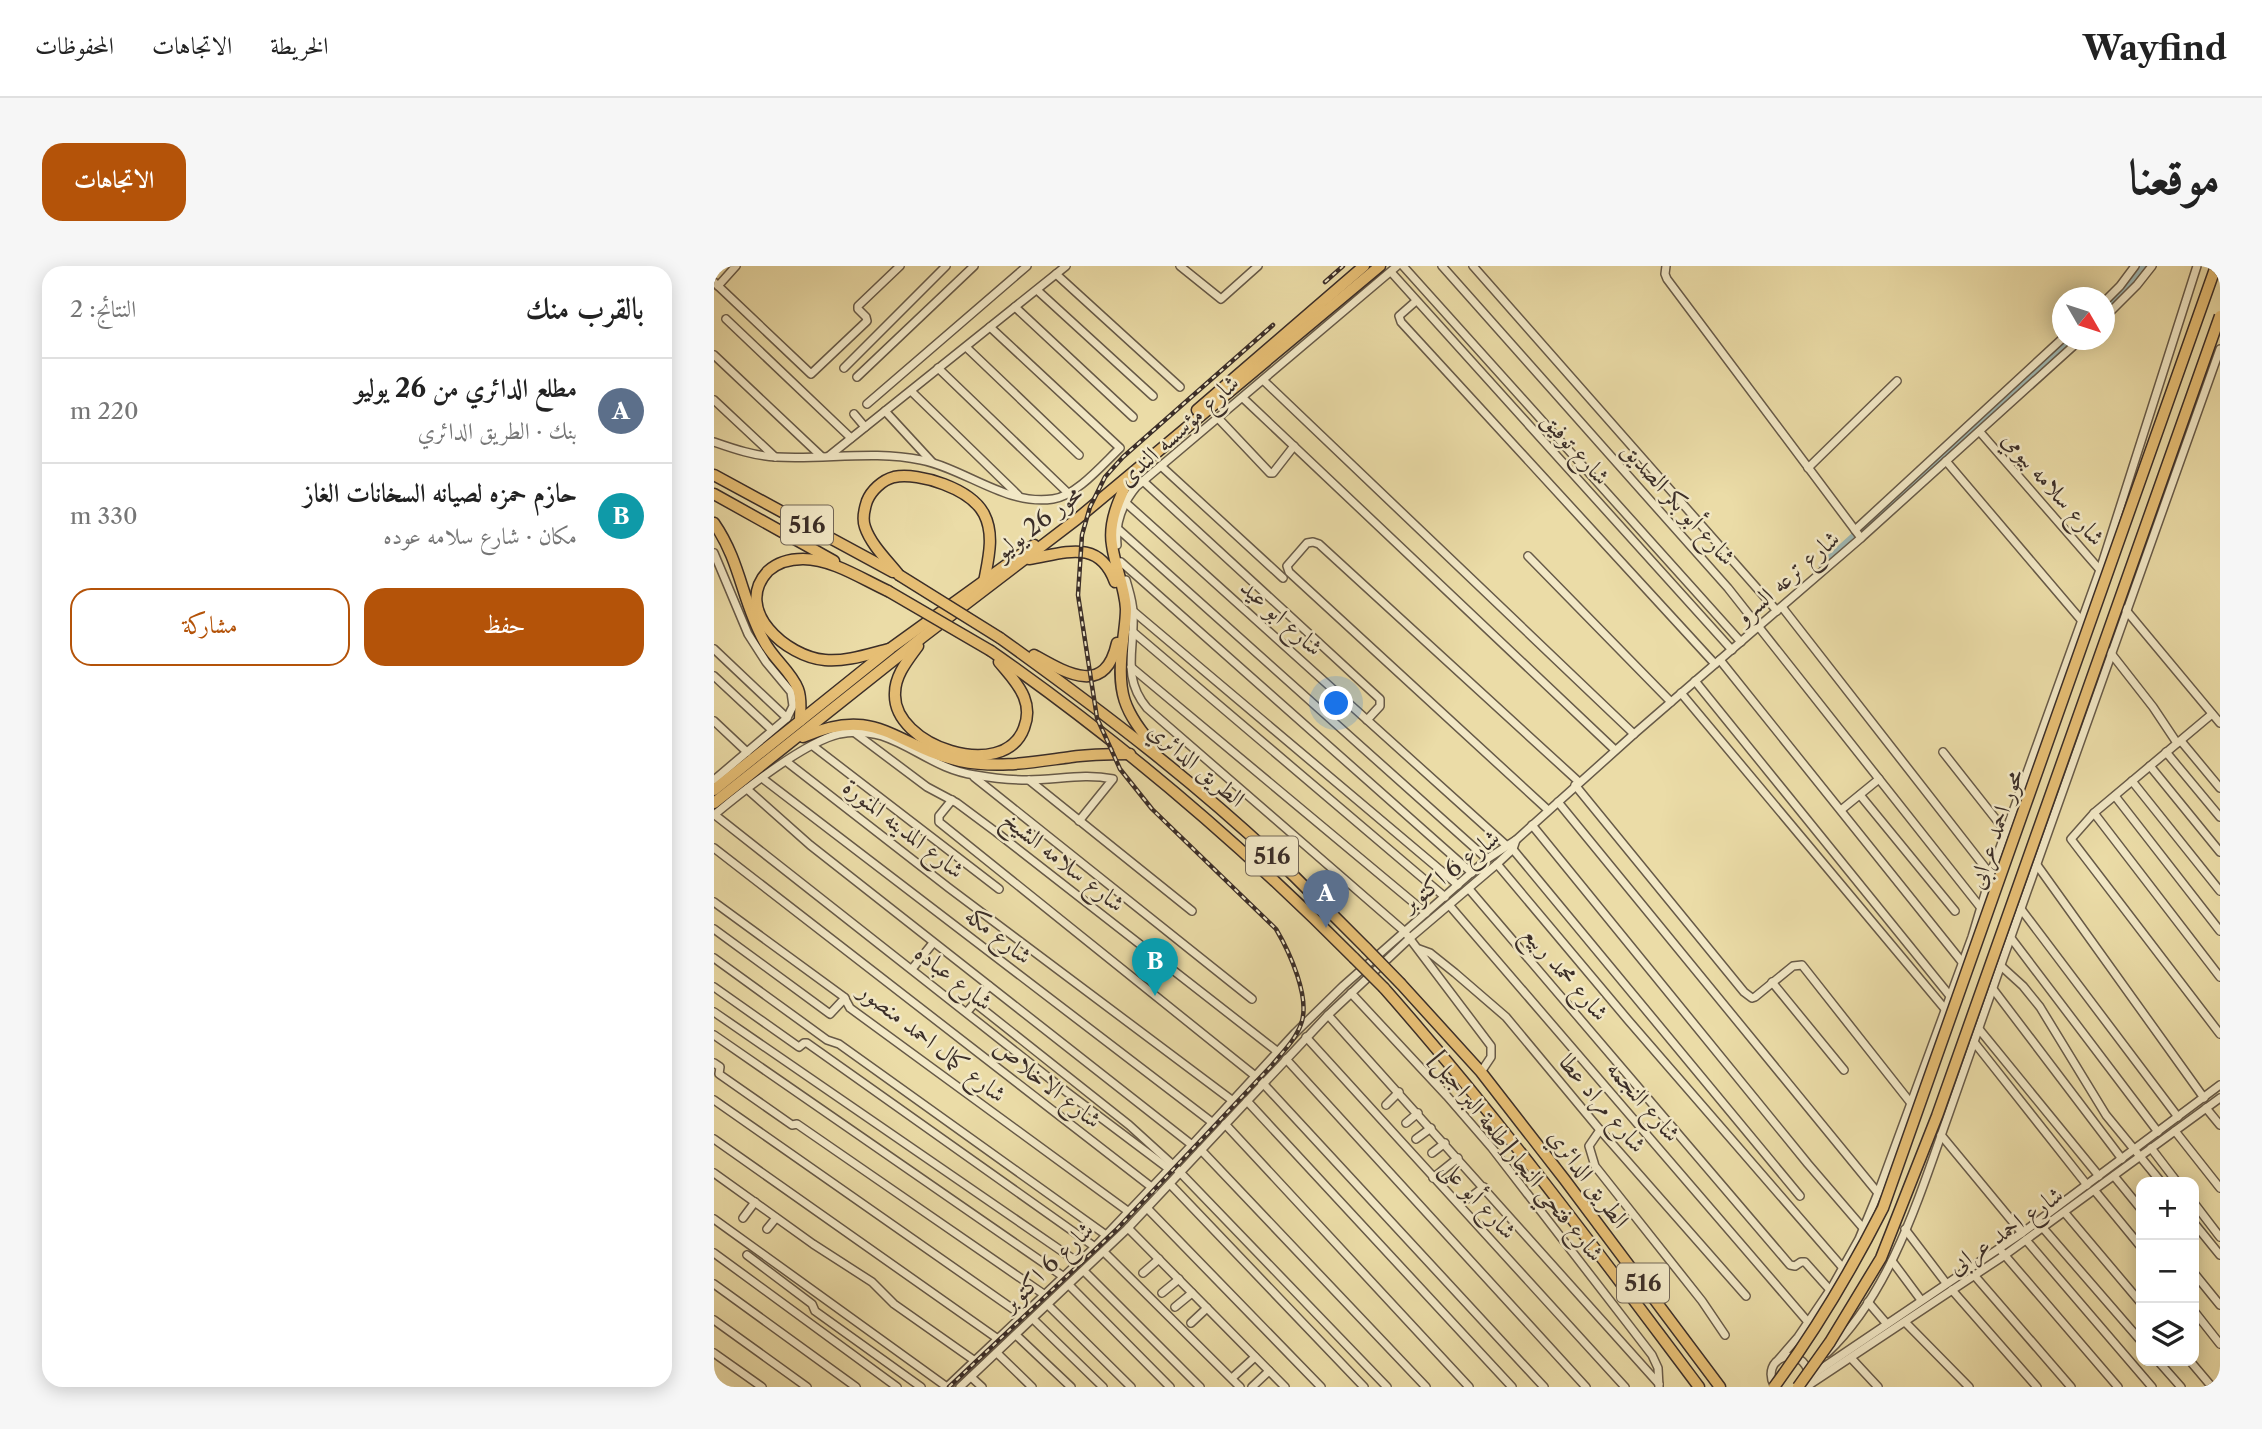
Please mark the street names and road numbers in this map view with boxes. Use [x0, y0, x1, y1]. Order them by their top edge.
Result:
street label: شارع مؤسسه الندى [1111, 368, 1249, 497]
street label: شارع توفيق [1531, 405, 1616, 495]
street label: شارع سلامه بيومي [1992, 425, 2112, 555]
street label: شارع أبو بكر الصديق [1611, 434, 1744, 575]
street label: محور 26 يوليو [986, 478, 1089, 568]
road number: 516 [781, 506, 833, 544]
street label: شارع ترعه السرو [1727, 524, 1849, 637]
street label: شارع ابو عيد [1231, 572, 1329, 666]
street label: الطريق الدائري [1140, 715, 1251, 817]
street label: محور احمد عرابى [1961, 765, 2032, 894]
street label: شارع المدينه المنورة [834, 772, 970, 889]
street label: شارع سلامه الشيخ [993, 804, 1131, 923]
street label: شارع 6 اكتوبر [1393, 823, 1509, 924]
road number: 516 [1246, 836, 1298, 876]
street label: شارع مكه [956, 900, 1038, 975]
street label: شارع محمد ربيع [1511, 919, 1615, 1032]
street label: شارع عباده [906, 938, 999, 1021]
street label: شارع كمال احمد منصور [848, 974, 1012, 1113]
street label: شارع الاخلاص [985, 1032, 1108, 1139]
street label: شارع فتحي النجار[طلعة البراجيل] [1416, 1045, 1611, 1273]
street label: شارع مراد عطا [1549, 1048, 1653, 1162]
street label: شارع النجمه [1596, 1054, 1687, 1151]
street label: الطريق الدائري [1538, 1122, 1636, 1237]
street label: شارع أبو على [1431, 1152, 1525, 1249]
street label: شارع احمد عرابى [1942, 1180, 2072, 1285]
street label: شارع 6 اكتوبر [993, 1215, 1103, 1323]
road number: 516 [1617, 1264, 1669, 1302]

